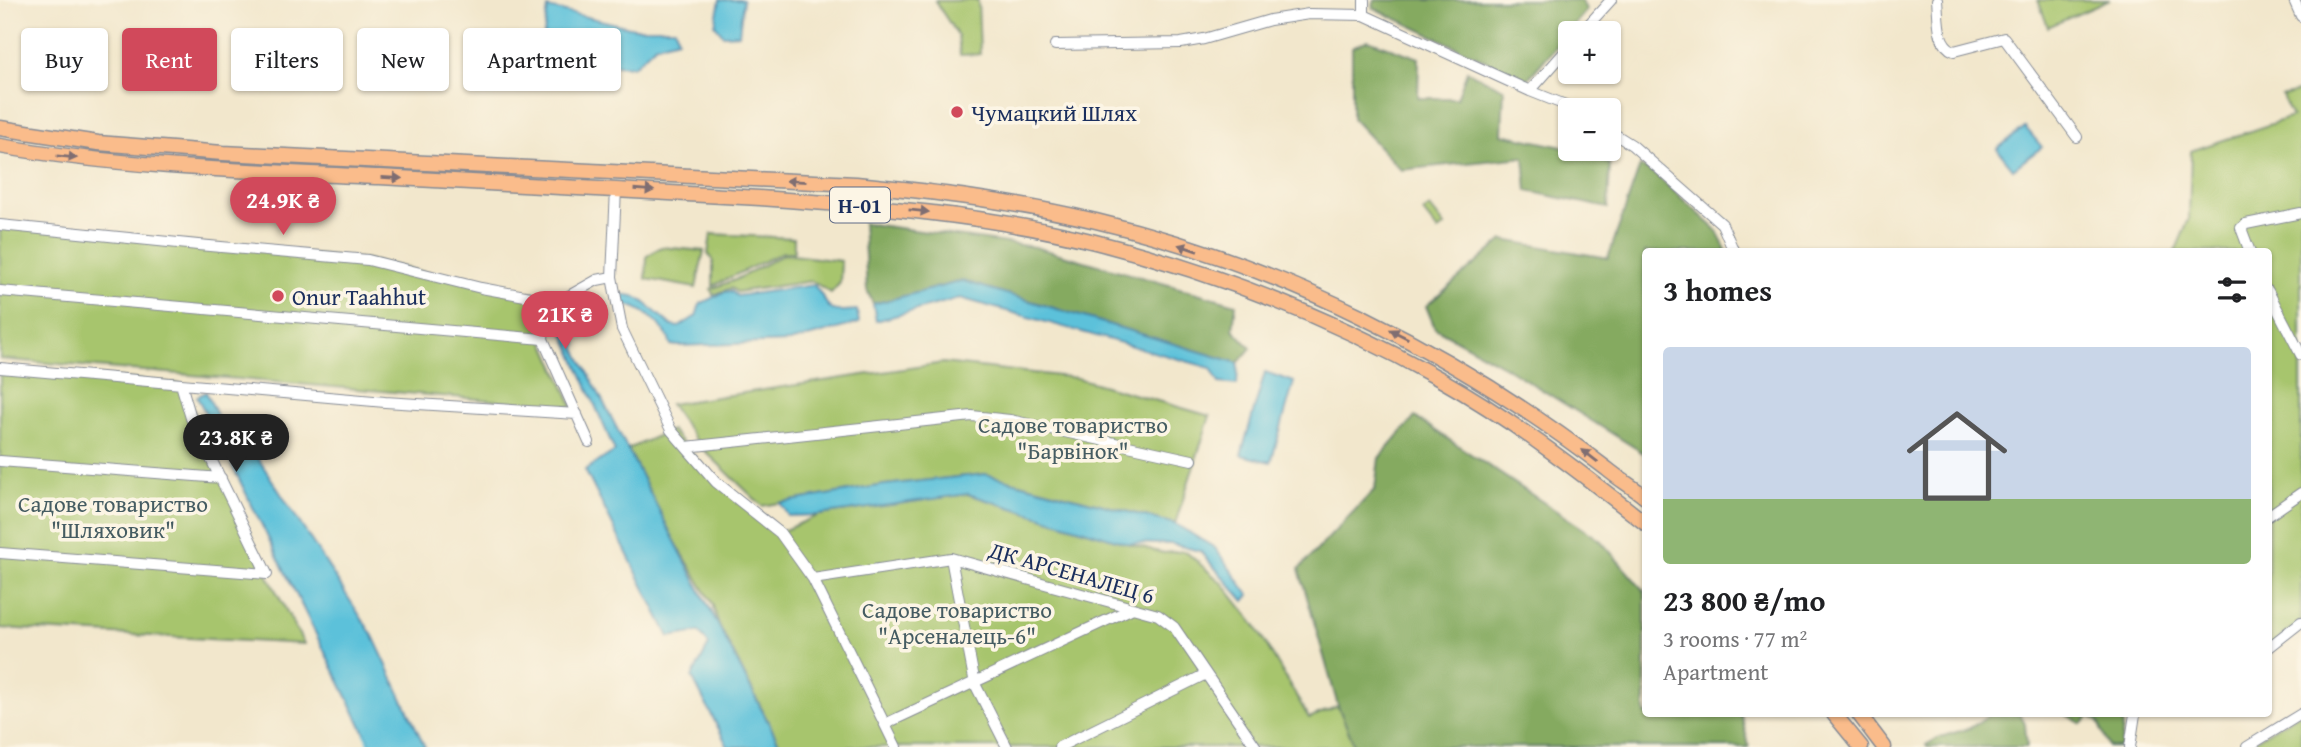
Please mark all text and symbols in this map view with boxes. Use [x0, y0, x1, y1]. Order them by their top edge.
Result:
map controls [1558, 21, 1621, 161]
button: + [1558, 21, 1621, 84]
chip: Buy [21, 28, 108, 91]
chip: Rent [122, 28, 217, 91]
chip: Filters [231, 28, 343, 91]
chip: New [357, 28, 449, 91]
chip: Apartment [463, 28, 621, 91]
place label: Чумацкий Шлях [971, 96, 1137, 129]
button: − [1558, 98, 1621, 161]
marker: Чумацкий Шлях [949, 104, 965, 120]
one-way arrow [56, 152, 78, 163]
one-way arrow [381, 173, 403, 184]
one-way arrow [785, 176, 807, 187]
pin: 24.9K ₴ [218, 177, 348, 237]
text: 24.9K ₴ [246, 183, 320, 216]
one-way arrow [633, 185, 655, 196]
road number: Н-01 [830, 188, 890, 222]
one-way arrow [909, 205, 931, 216]
one-way arrow [1178, 242, 1199, 253]
text: 3 homes [1663, 268, 1772, 312]
icon: filters [2213, 271, 2251, 309]
place label: Onur Taahhut [292, 280, 426, 313]
marker: Onur Taahhut [270, 288, 286, 304]
pin: 21K ₴ [516, 292, 614, 351]
text: 21K ₴ [537, 297, 593, 330]
one-way arrow [1389, 329, 1409, 340]
icon: home [1894, 393, 2020, 519]
park label: Садове товариство "Барвінок" [978, 408, 1168, 467]
pin: 23.8K ₴ [171, 414, 301, 474]
text: 23.8K ₴ [199, 420, 273, 453]
one-way arrow [1582, 449, 1600, 464]
park label: Садове товариство "Шляховик" [18, 487, 208, 546]
street label: ДК АРСЕНАЛЕЦ 6 [984, 532, 1159, 611]
text: 23 800 ₴/mo [1663, 578, 1826, 622]
park label: Садове товариство "Арсеналець-6" [862, 593, 1052, 652]
text: 3 rooms · 77 m² [1663, 622, 1807, 655]
text: Apartment [1663, 655, 1768, 688]

